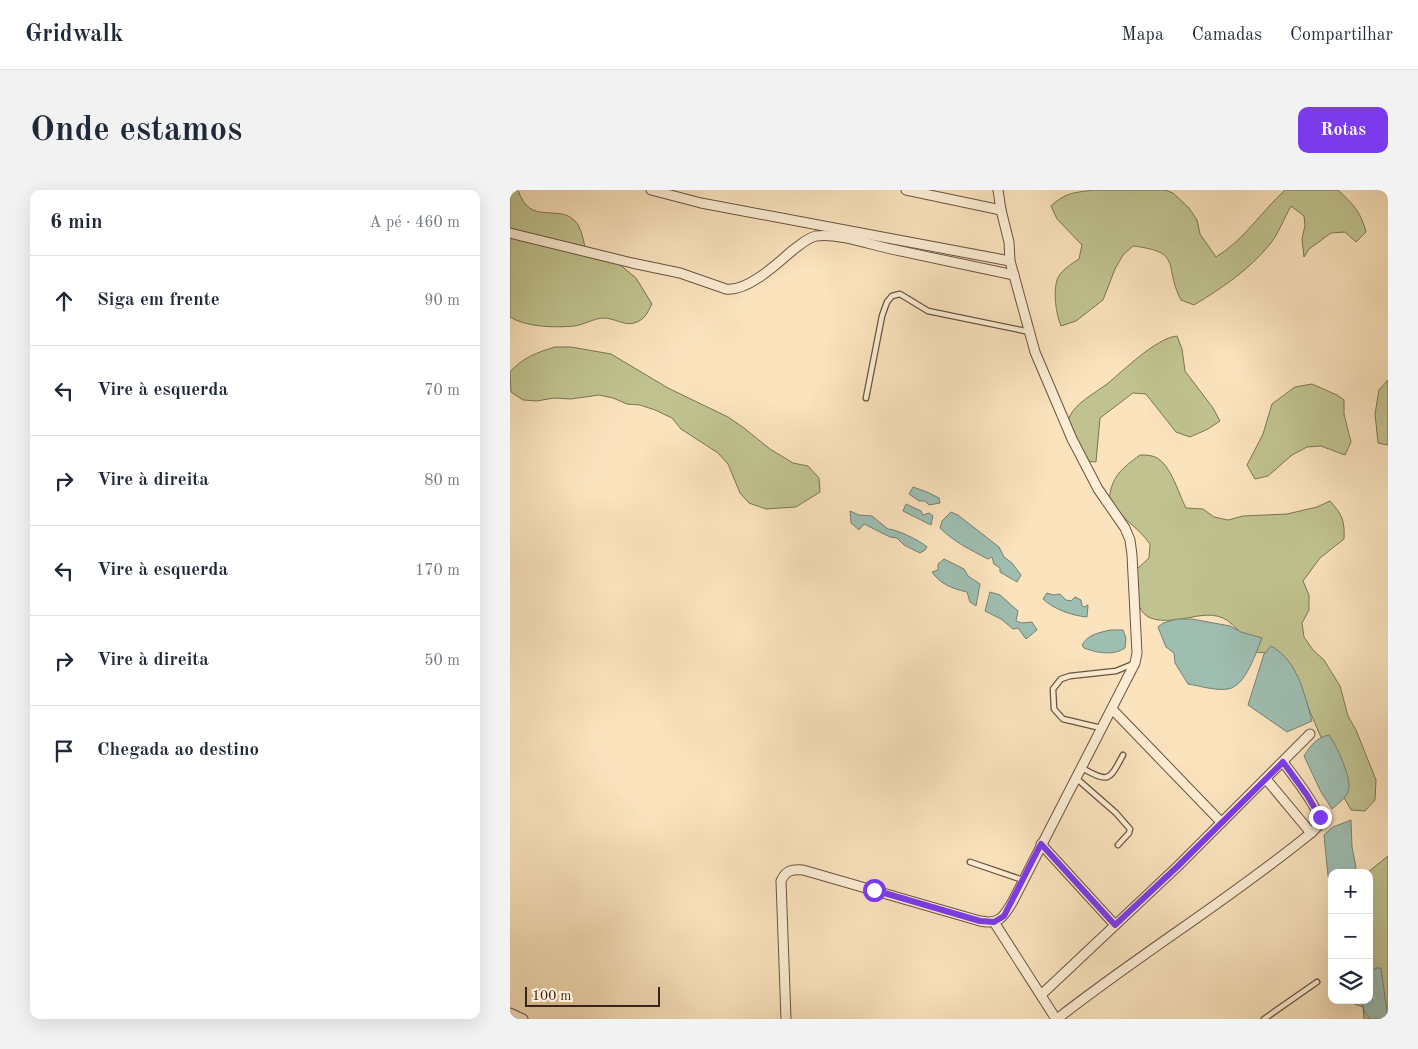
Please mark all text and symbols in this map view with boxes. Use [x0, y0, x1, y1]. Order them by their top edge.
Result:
text: Gridwalk [25, 23, 123, 47]
text: Mapa [1122, 26, 1164, 44]
text: Camadas [1192, 26, 1262, 44]
text: Compartilhar [1290, 26, 1393, 44]
button: Rotas [1298, 107, 1388, 153]
text: Onde estamos [30, 113, 242, 148]
text: 6 min [50, 212, 103, 233]
text: A pé · 460 m [369, 215, 460, 231]
icon: ahead [50, 287, 78, 315]
text: Siga em frente [97, 291, 220, 310]
text: 90 m [424, 293, 460, 309]
icon: left [50, 377, 78, 405]
text: Vire à esquerda [97, 381, 228, 400]
text: 70 m [424, 383, 460, 399]
icon: right [50, 467, 78, 495]
text: Vire à direita [97, 471, 209, 490]
text: 80 m [424, 473, 460, 489]
icon: left [50, 557, 78, 585]
text: Vire à esquerda [97, 561, 228, 580]
text: 170 m [415, 563, 460, 579]
icon: right [50, 647, 78, 675]
text: Vire à direita [97, 651, 209, 670]
text: 50 m [424, 653, 460, 669]
icon: arrive [50, 737, 78, 765]
text: Chegada ao destino [97, 741, 259, 760]
route end [1309, 806, 1332, 829]
map controls [1328, 869, 1373, 1004]
button: + [1328, 869, 1373, 914]
route start [863, 879, 886, 902]
button: − [1328, 914, 1373, 959]
button: layers [1328, 959, 1373, 1004]
scale bar [525, 984, 660, 1007]
text: 100 m [532, 989, 571, 1003]

